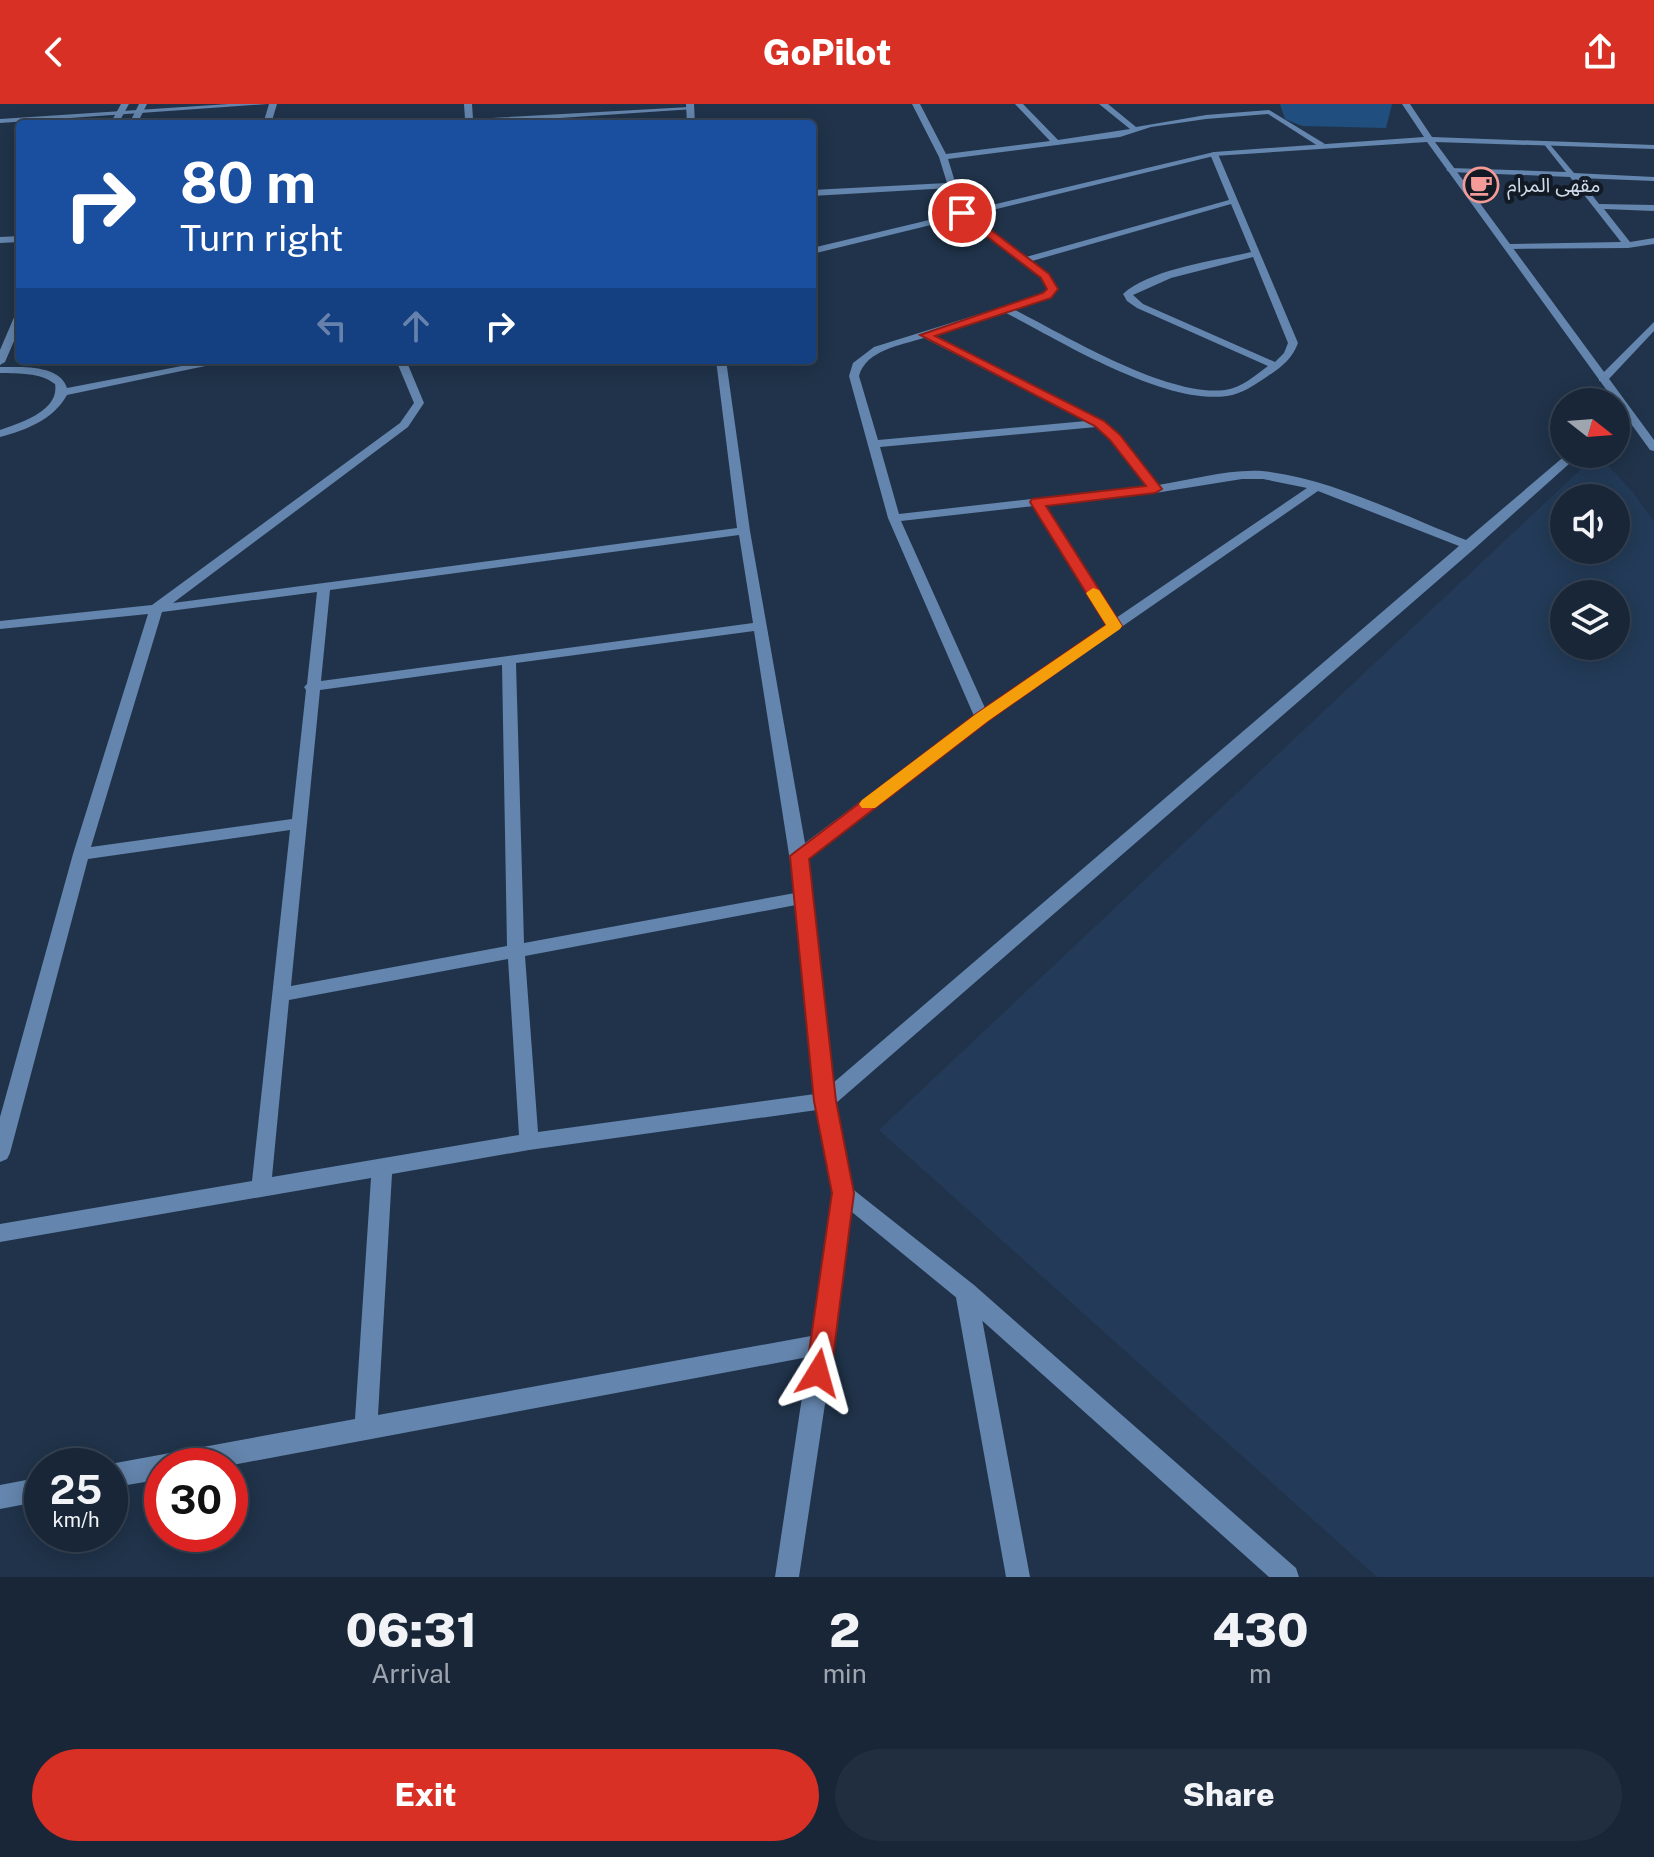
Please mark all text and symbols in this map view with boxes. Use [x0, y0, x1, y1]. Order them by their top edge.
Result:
icon: back [32, 30, 76, 74]
icon: share [1578, 30, 1622, 74]
text: GoPilot [763, 31, 891, 73]
text: 80 m [180, 150, 316, 216]
icon: right [48, 152, 152, 256]
cafe icon: مقهى المرام [1462, 166, 1500, 204]
place label: مقهى المرام [1507, 173, 1601, 200]
pin [928, 179, 996, 247]
icon: arrive [940, 191, 984, 235]
text: Turn right [180, 217, 343, 259]
icon: left [310, 304, 354, 348]
icon: ahead [394, 304, 438, 348]
icon: right [478, 304, 522, 348]
north arrow [1550, 388, 1630, 468]
map controls [1550, 388, 1630, 660]
button: sound [1550, 484, 1630, 564]
button: layers [1550, 580, 1630, 660]
position arrow [776, 1331, 860, 1415]
speed limit sign: 30 [144, 1448, 248, 1552]
text: 25 [50, 1466, 102, 1513]
text: km/h [52, 1508, 100, 1532]
text: 06:31 [345, 1601, 477, 1658]
text: 2 [829, 1601, 860, 1658]
text: 430 [1212, 1601, 1309, 1658]
text: Arrival [371, 1658, 451, 1689]
text: min [823, 1658, 867, 1689]
text: m [1249, 1658, 1272, 1689]
button: Exit [32, 1749, 819, 1841]
button: Share [835, 1749, 1622, 1841]

